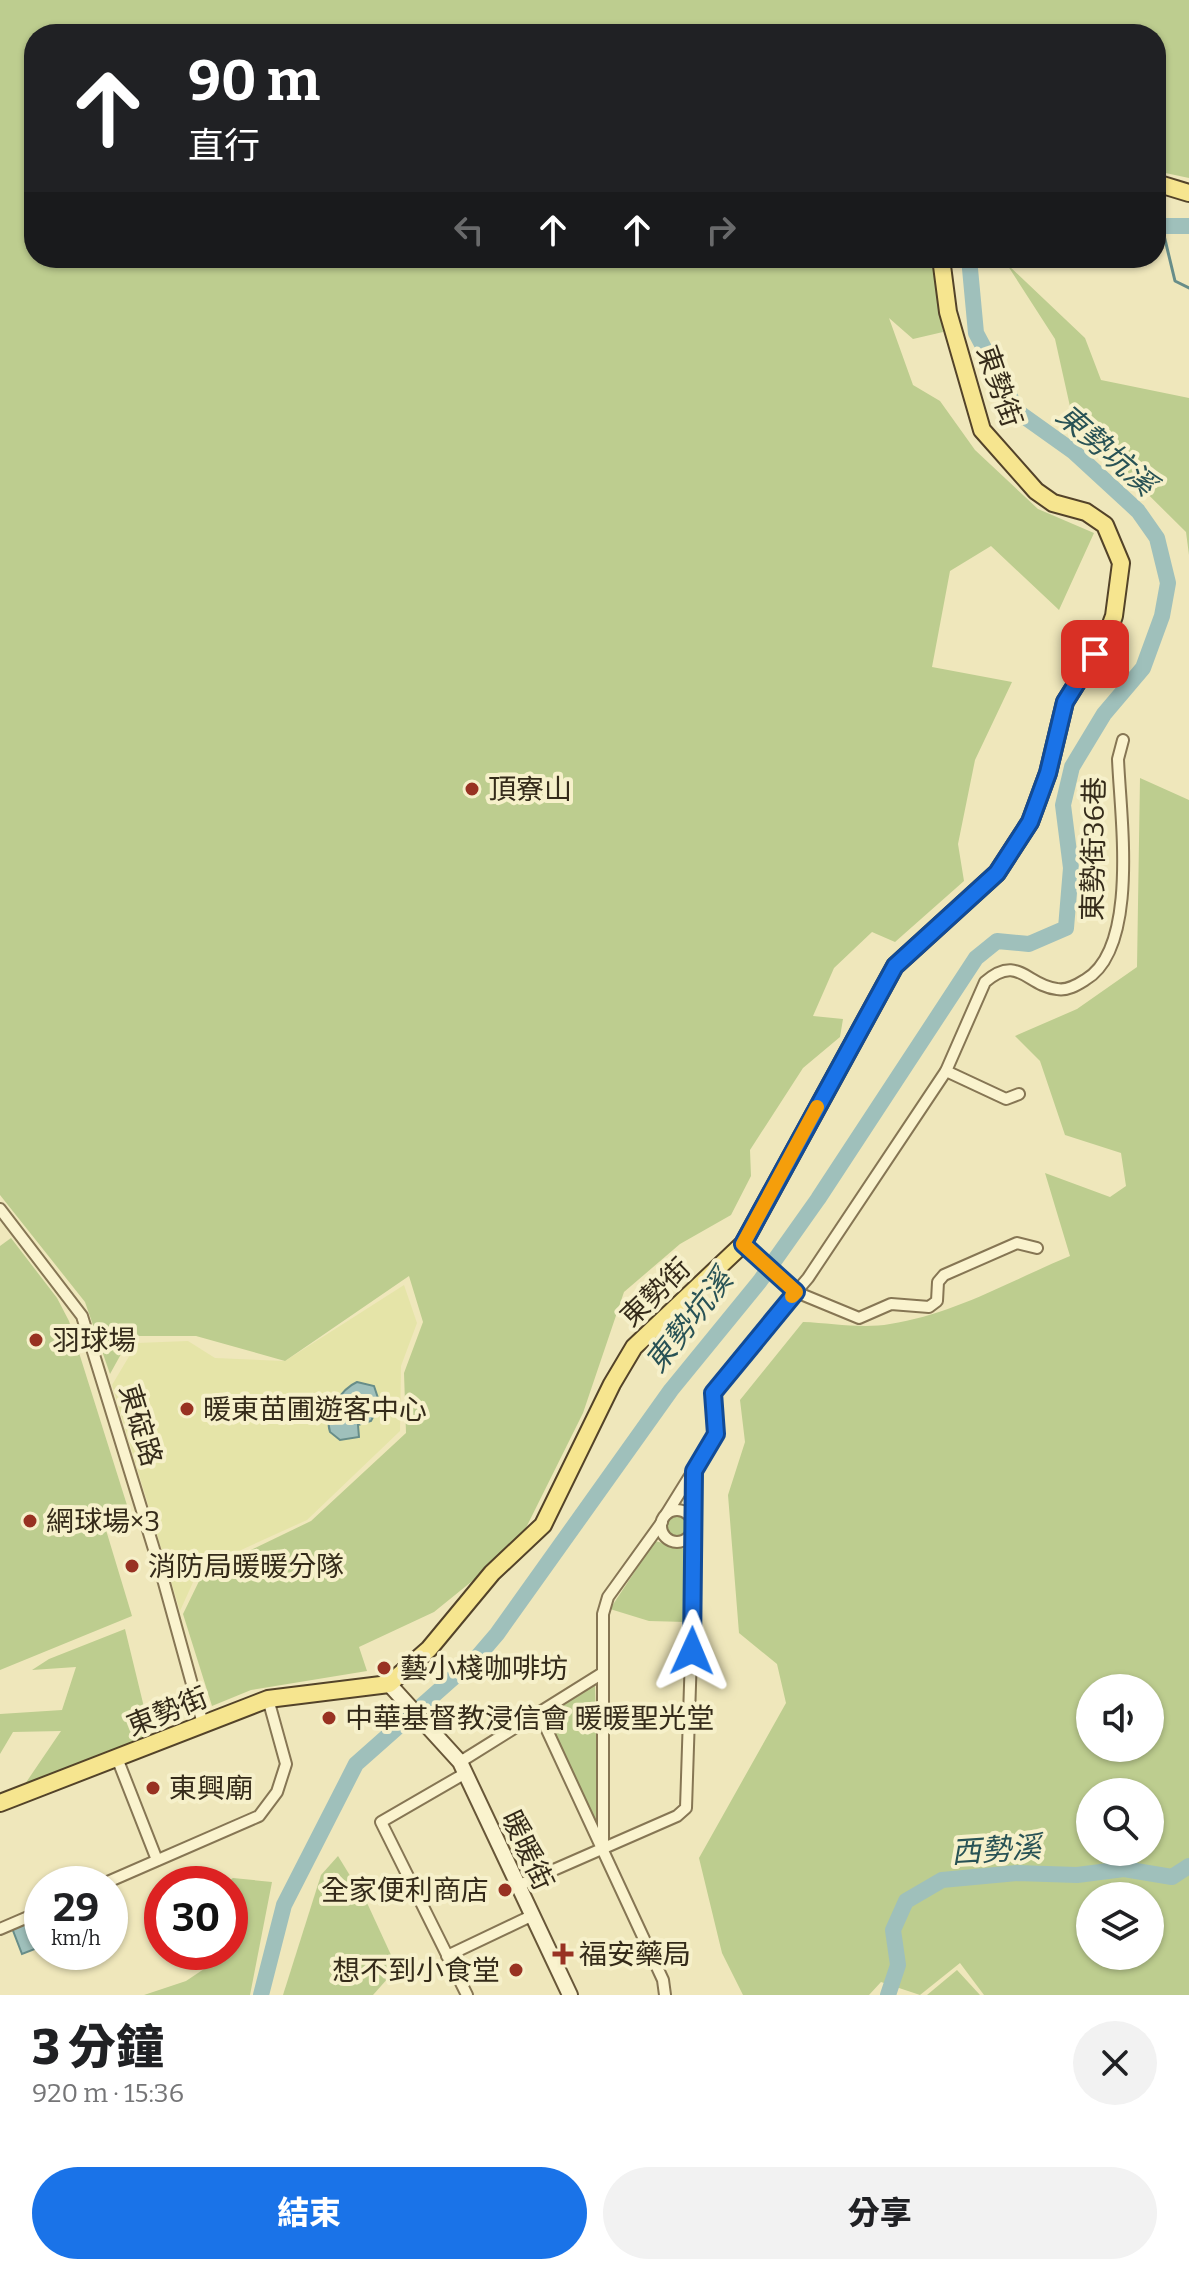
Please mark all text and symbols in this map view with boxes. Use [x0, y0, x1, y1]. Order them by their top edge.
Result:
text: 90 m [188, 48, 320, 115]
icon: ahead [56, 56, 160, 160]
text: 直行 [188, 124, 260, 168]
icon: left [447, 208, 491, 252]
icon: ahead [531, 208, 575, 252]
icon: ahead [615, 208, 659, 252]
icon: right [699, 208, 743, 252]
street label: 東勢街 [970, 341, 1029, 431]
water label: 東勢坑溪 [1049, 397, 1166, 506]
pin [1061, 620, 1129, 688]
icon: arrive [1073, 632, 1117, 676]
place label: 頂寮山 [488, 773, 572, 806]
street label: 東勢街36巷 [1076, 777, 1111, 921]
marker: 頂寮山 [463, 780, 481, 798]
street label: 東勢街 [614, 1251, 697, 1333]
water label: 東勢坑溪 [638, 1259, 743, 1379]
place label: 羽球場 [52, 1324, 136, 1357]
marker: 羽球場 [27, 1331, 45, 1349]
street label: 東碇路 [112, 1380, 169, 1470]
place label: 暖東苗圃遊客中心 [203, 1393, 427, 1426]
marker: 暖東苗圃遊客中心 [178, 1400, 196, 1418]
place label: 網球場×3 [46, 1505, 160, 1538]
marker: 網球場×3 [21, 1512, 39, 1530]
place label: 消防局暖暖分隊 [148, 1550, 344, 1583]
marker: 消防局暖暖分隊 [123, 1557, 141, 1575]
position arrow [650, 1609, 734, 1693]
place label: 藝小棧咖啡坊 [400, 1652, 568, 1685]
marker: 藝小棧咖啡坊 [375, 1659, 393, 1677]
map controls [1076, 1674, 1164, 1970]
button: sound [1076, 1674, 1164, 1762]
street label: 東勢街 [122, 1680, 212, 1742]
place label: 中華基督教浸信會 暖暖聖光堂 [345, 1702, 715, 1735]
marker: 中華基督教浸信會 暖暖聖光堂 [320, 1709, 338, 1727]
place label: 東興廟 [169, 1772, 253, 1805]
button: search [1076, 1778, 1164, 1866]
marker: 東興廟 [144, 1779, 162, 1797]
street label: 暖暖街 [495, 1805, 560, 1895]
water label: 西勢溪 [950, 1829, 1046, 1871]
speed limit sign: 30 [144, 1866, 248, 1970]
place label: 全家便利商店 [321, 1874, 489, 1907]
marker: 全家便利商店 [496, 1881, 514, 1899]
button: layers [1076, 1882, 1164, 1970]
text: 29 [53, 1884, 99, 1932]
text: km/h [51, 1926, 101, 1950]
place label: 福安藥局 [579, 1938, 691, 1971]
marker: 福安藥局 [554, 1945, 572, 1963]
place label: 想不到小食堂 [332, 1954, 500, 1987]
marker: 想不到小食堂 [507, 1961, 525, 1979]
text: 3 分鐘 [32, 2019, 164, 2077]
button: close [1073, 2021, 1157, 2105]
text: 920 m · 15:36 [32, 2078, 184, 2109]
button: 結束 [32, 2167, 587, 2259]
button: 分享 [603, 2167, 1157, 2259]

